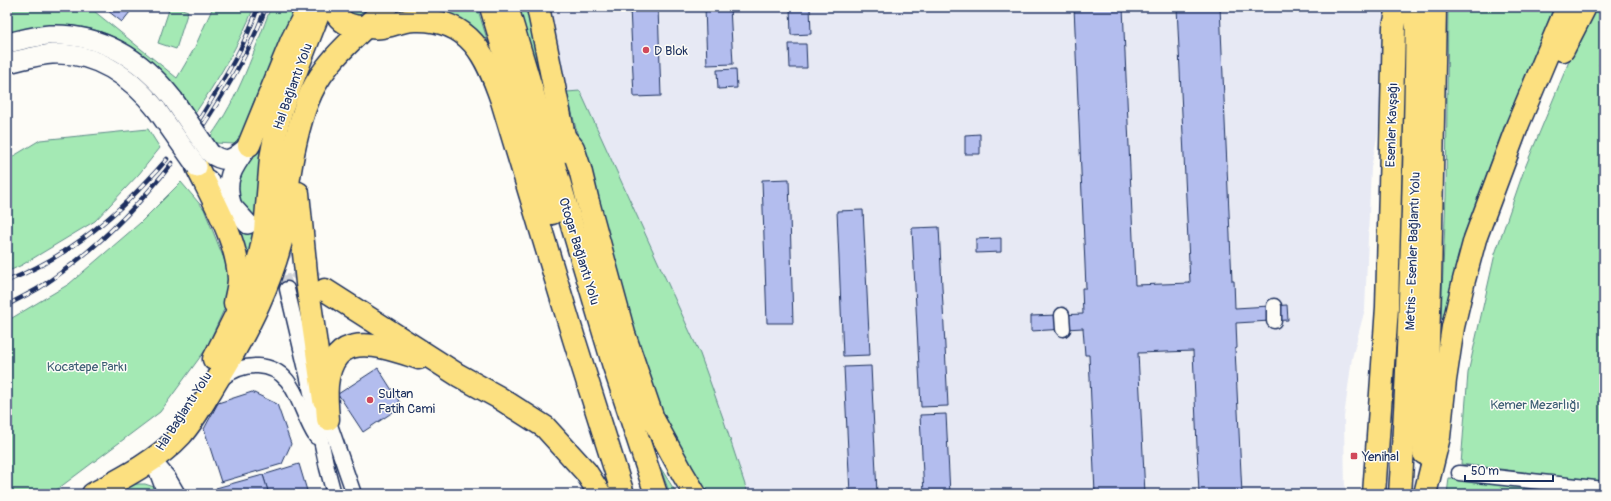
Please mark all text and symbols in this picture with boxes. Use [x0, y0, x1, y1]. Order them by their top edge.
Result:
street label: Hal Bağlantı Yolu [270, 41, 316, 132]
place label: D Blok [654, 43, 688, 59]
marker: D Blok [641, 45, 651, 55]
street label: Esenler Kavşağı [1383, 82, 1401, 168]
street label: Metris - Esenler Bağlantı Yolu [1402, 171, 1424, 331]
street label: Otogar Bağlantı Yolu [555, 196, 603, 307]
park label: Kocatepe Parkı [47, 359, 127, 375]
street label: Hal Bağlantı Yolu [152, 369, 215, 454]
place label: Sultan Fatih Cami [378, 386, 435, 417]
marker: Sultan Fatih Cami [365, 395, 375, 405]
park label: Kemer Mezarlığı [1490, 397, 1580, 413]
place label: Yenihal [1361, 449, 1399, 465]
marker: Yenihal [1349, 451, 1359, 461]
scale bar [1465, 457, 1553, 483]
text: 50 m [1471, 464, 1499, 479]

